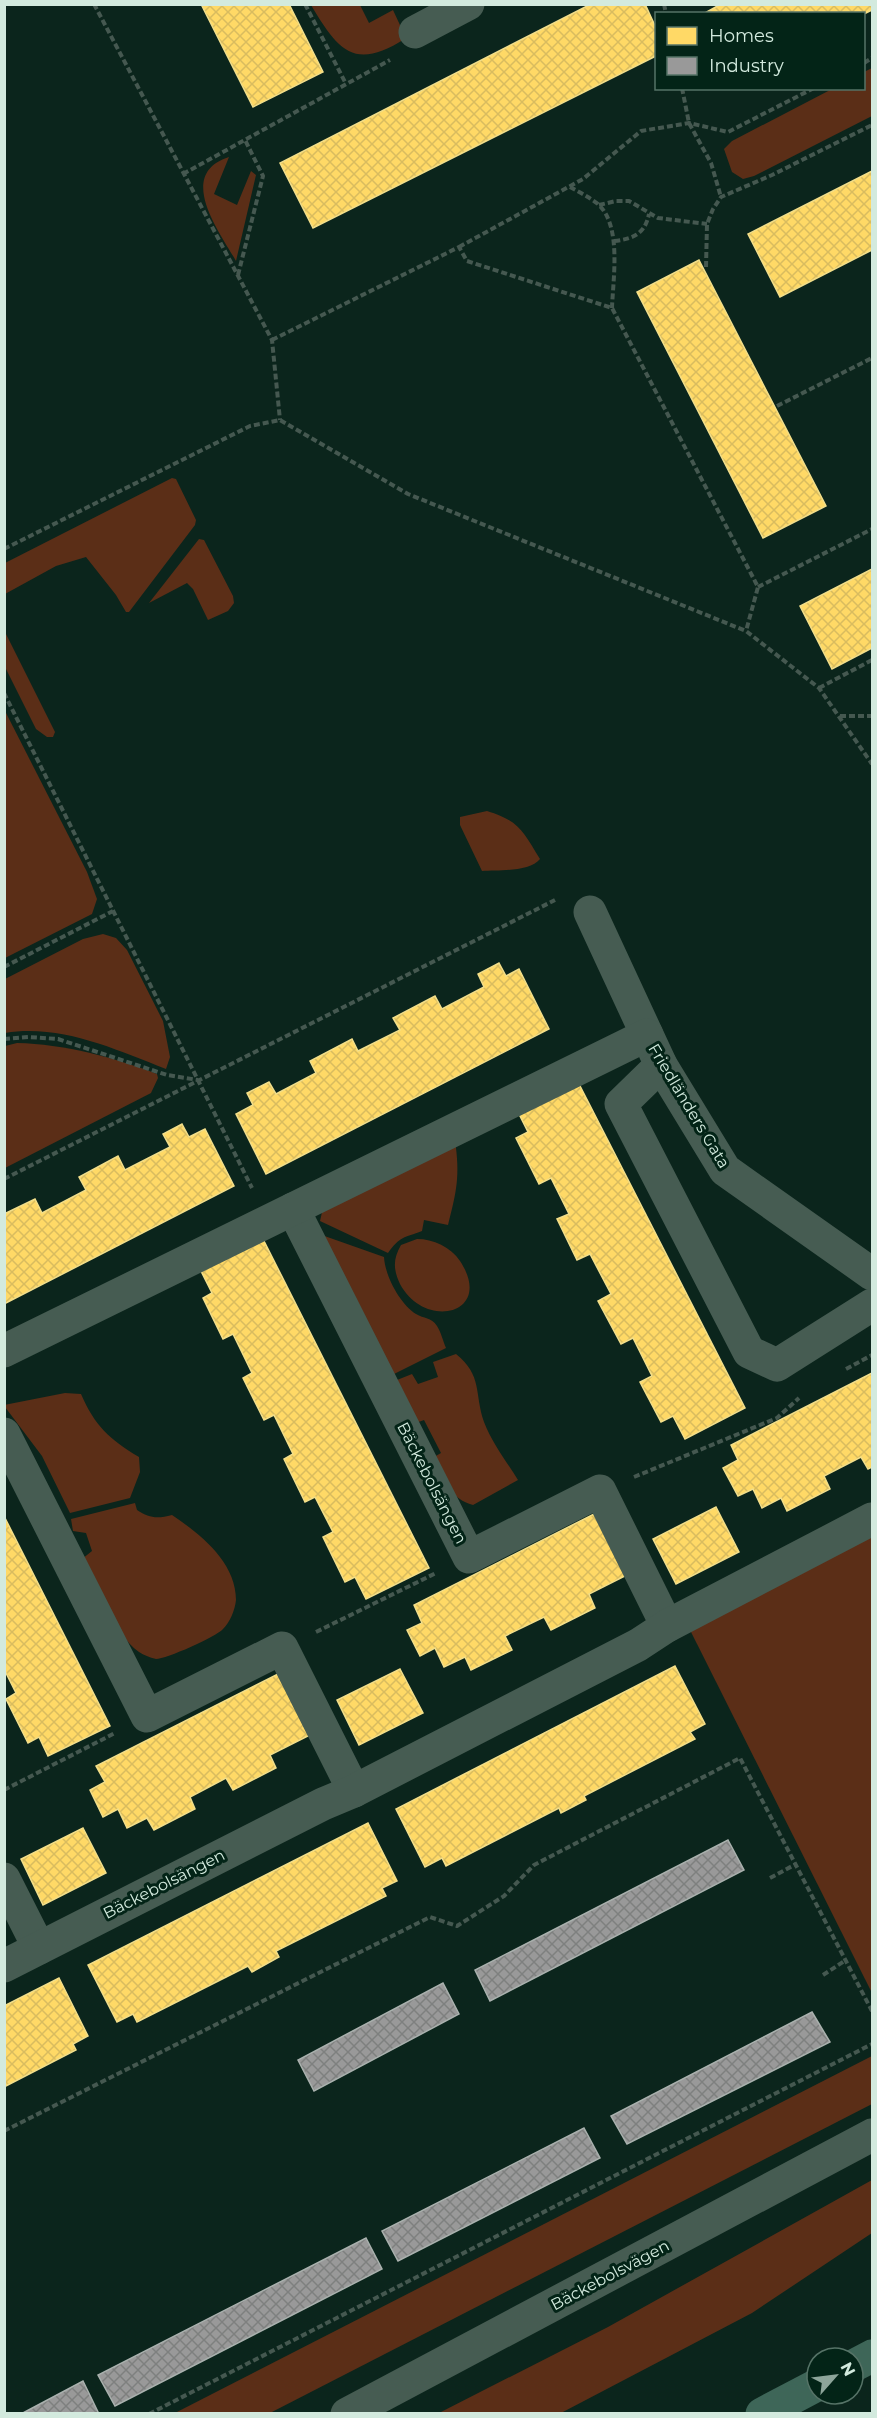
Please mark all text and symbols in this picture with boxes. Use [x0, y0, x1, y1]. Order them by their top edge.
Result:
legend [655, 12, 865, 90]
text: Homes [709, 25, 774, 47]
text: Industry [709, 55, 784, 77]
street label: Friedländers Gata [644, 1040, 734, 1172]
street label: Bäckebolsängen [393, 1419, 471, 1547]
street label: Bäckebolsängen [100, 1845, 228, 1923]
street label: Bäckebolsvägen [548, 2236, 672, 2314]
north arrow [805, 2346, 865, 2406]
text: N [836, 2359, 859, 2379]

